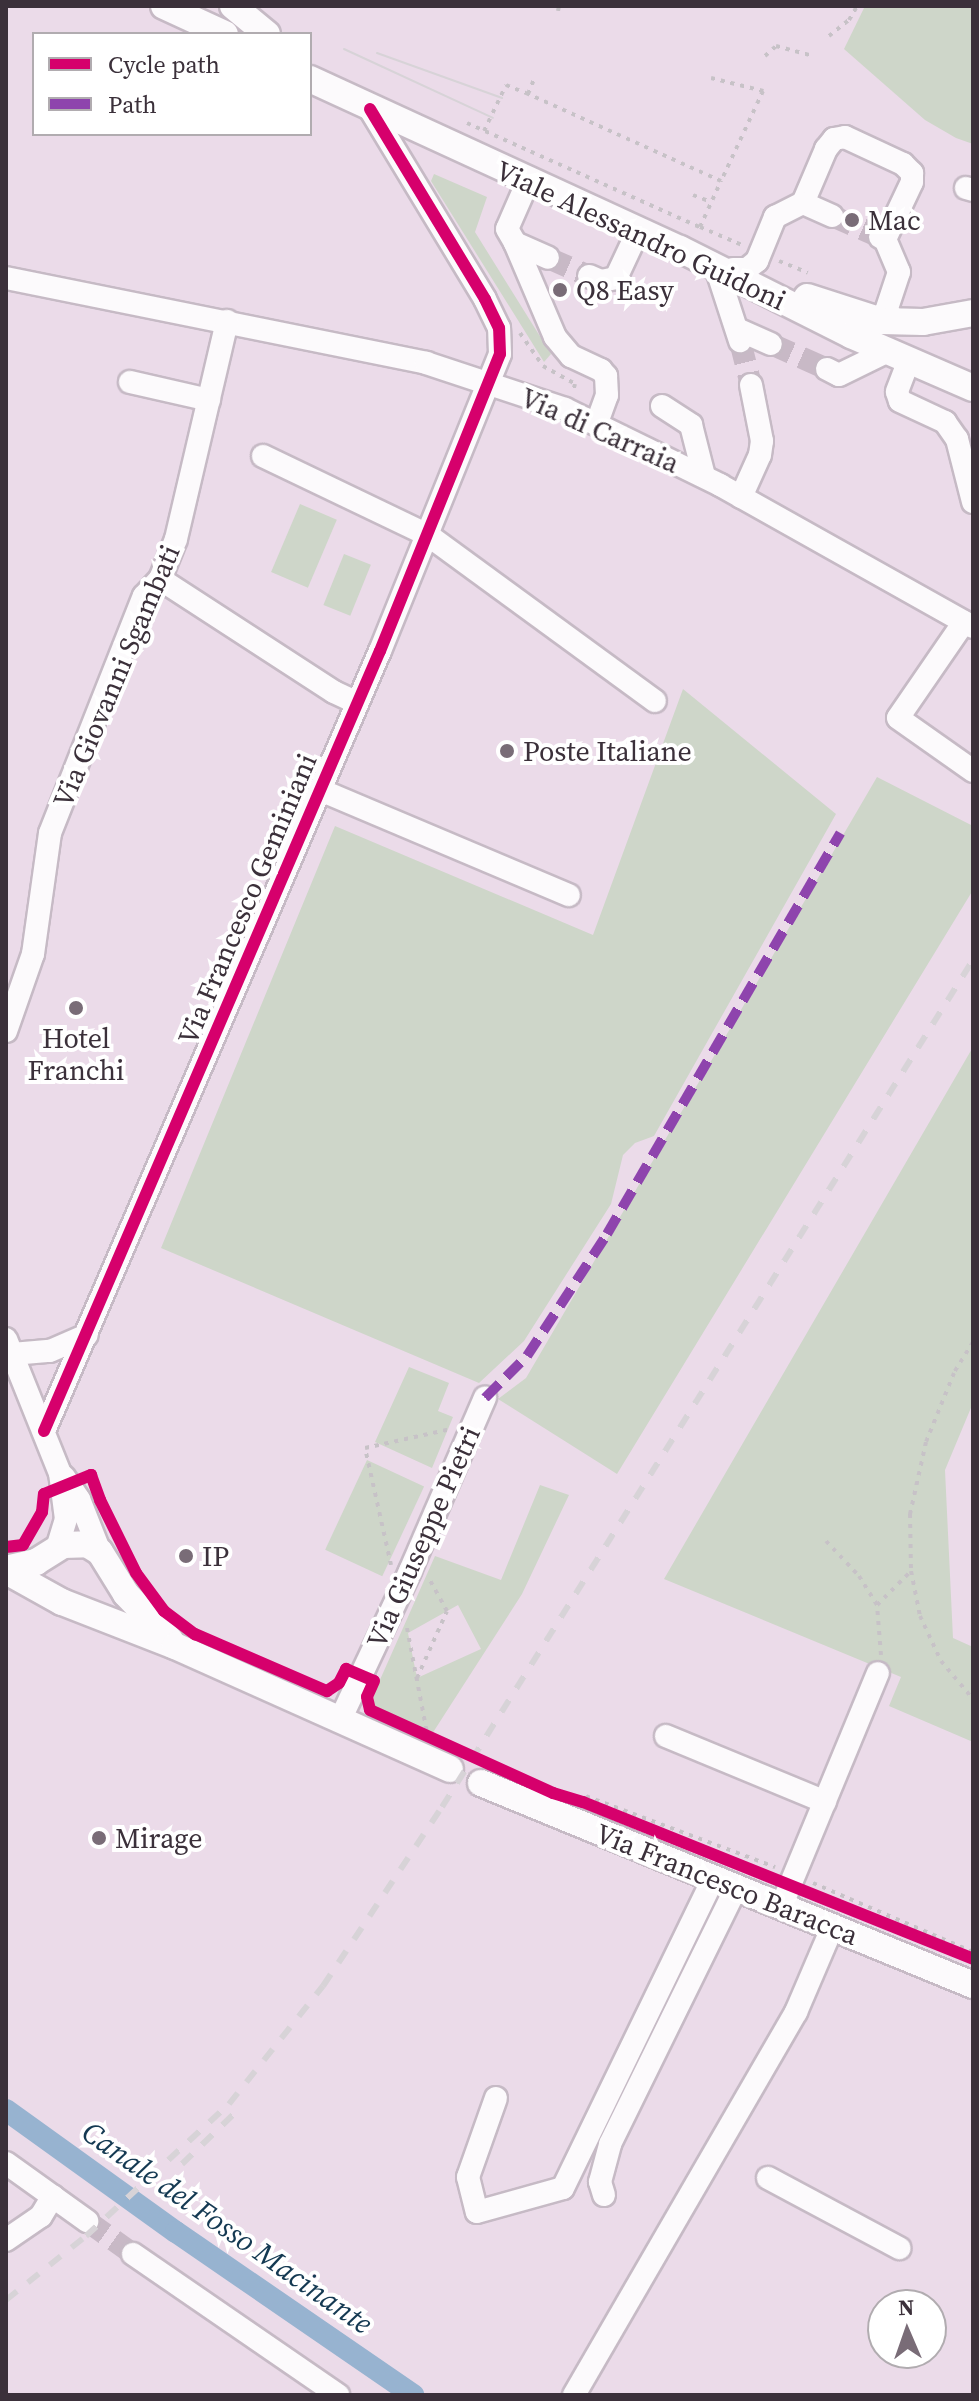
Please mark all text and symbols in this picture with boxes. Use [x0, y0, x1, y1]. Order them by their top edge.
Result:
legend [32, 32, 312, 136]
text: Cycle path [108, 48, 220, 81]
text: Path [108, 88, 157, 121]
street label: Viale Alessandro Guidoni [491, 153, 791, 317]
place label: Mac [868, 203, 921, 237]
marker: Mac [843, 211, 861, 229]
place label: Q8 Easy [576, 273, 674, 307]
marker: Q8 Easy [551, 281, 569, 299]
street label: Via di Carraia [516, 380, 684, 480]
street label: Via Giovanni Sgambati [45, 540, 187, 812]
place label: Poste Italiane [523, 734, 692, 768]
marker: Poste Italiane [498, 742, 516, 760]
street label: Via Francesco Geminiani [170, 749, 324, 1049]
marker: Hotel Franchi [67, 999, 85, 1017]
place label: Hotel Franchi [28, 1021, 124, 1087]
street label: Via Giuseppe Pietri [359, 1421, 487, 1653]
place label: IP [202, 1539, 229, 1573]
marker: IP [177, 1547, 195, 1565]
street label: Via Francesco Baracca [591, 1816, 863, 1952]
place label: Mirage [115, 1821, 203, 1855]
marker: Mirage [90, 1829, 108, 1847]
water label: Canale del Fosso Macinante [75, 2114, 379, 2342]
north arrow [867, 2289, 947, 2369]
text: N [898, 2292, 915, 2322]

